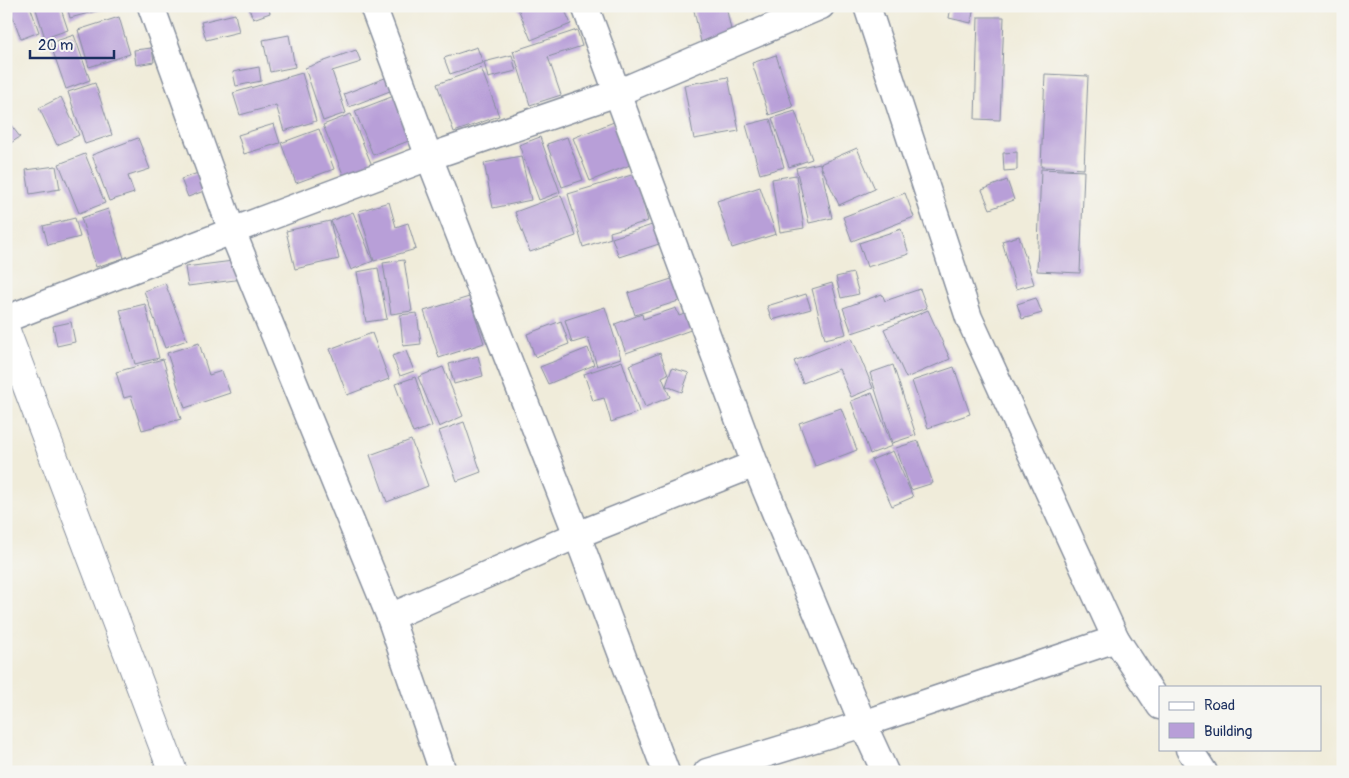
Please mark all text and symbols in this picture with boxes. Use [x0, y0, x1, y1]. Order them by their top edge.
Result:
scale bar [30, 28, 114, 60]
text: 20 m [38, 36, 73, 55]
legend [1159, 686, 1322, 750]
text: Road [1204, 696, 1235, 715]
text: Building [1204, 722, 1252, 741]

